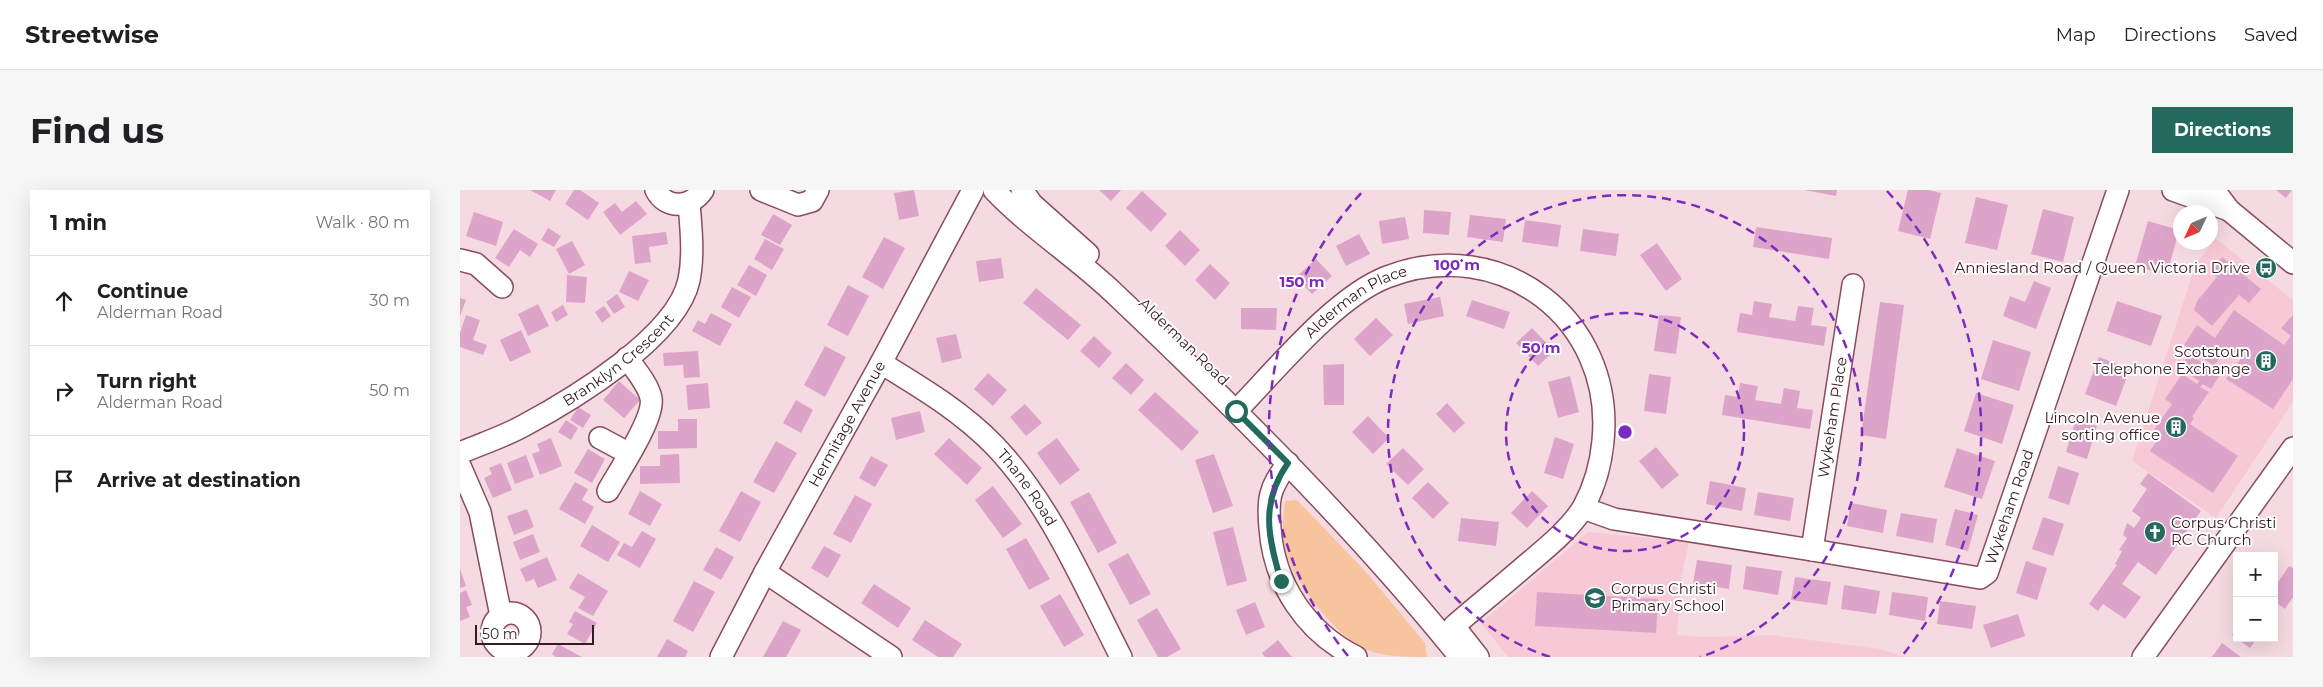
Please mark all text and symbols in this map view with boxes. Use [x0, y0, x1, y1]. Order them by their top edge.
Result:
text: Streetwise [25, 20, 159, 49]
text: Map [2056, 24, 2096, 46]
text: Directions [2124, 24, 2216, 46]
text: Saved [2244, 24, 2298, 46]
button: Directions [2152, 107, 2293, 153]
text: Find us [30, 109, 164, 152]
north arrow [2173, 205, 2218, 250]
text: 1 min [50, 210, 107, 235]
text: Walk · 80 m [315, 213, 410, 232]
text: 100 m [1434, 255, 1480, 274]
bus stop icon: Anniesland Road / Queen Victoria Drive [2254, 256, 2278, 280]
place label: Anniesland Road / Queen Victoria Drive [1954, 258, 2250, 277]
street label: Alderman Place [1301, 261, 1409, 342]
text: 150 m [1280, 272, 1324, 291]
text: Continue [97, 280, 188, 303]
icon: ahead [50, 287, 78, 315]
text: 30 m [369, 291, 410, 310]
street label: Alderman Road [1135, 294, 1233, 389]
text: Alderman Road [97, 303, 223, 322]
street label: Branklyn Crescent [559, 310, 678, 410]
text: 50 m [1521, 338, 1561, 357]
place label: Scotstoun Telephone Exchange [2093, 342, 2250, 378]
building icon: Scotstoun Telephone Exchange [2254, 349, 2278, 373]
street label: Wykeham Place [1813, 356, 1851, 479]
street label: Hermitage Avenue [804, 357, 889, 490]
text: Turn right [97, 370, 197, 393]
icon: right [50, 377, 78, 405]
text: 50 m [369, 381, 410, 400]
text: Alderman Road [97, 393, 223, 412]
route start [1225, 400, 1248, 423]
place label: Lincoln Avenue sorting office [2045, 408, 2160, 444]
building icon: Lincoln Avenue sorting office [2164, 415, 2188, 439]
centre of rings [1616, 423, 1634, 441]
street label: Thane Road [993, 445, 1061, 529]
street label: Wykeham Road [1981, 447, 2038, 567]
icon: arrive [50, 467, 78, 495]
text: Arrive at destination [97, 469, 301, 492]
place label: Corpus Christi RC Church [2171, 513, 2276, 549]
church icon: Corpus Christi RC Church [2143, 520, 2167, 544]
map controls [2233, 552, 2278, 642]
button: + [2233, 552, 2278, 597]
route end [1270, 570, 1293, 593]
place label: Corpus Christi Primary School [1611, 579, 1725, 615]
school or university icon: Corpus Christi Primary School [1583, 586, 1607, 610]
button: − [2233, 597, 2278, 642]
scale bar [475, 622, 594, 645]
text: 50 m [482, 625, 518, 643]

